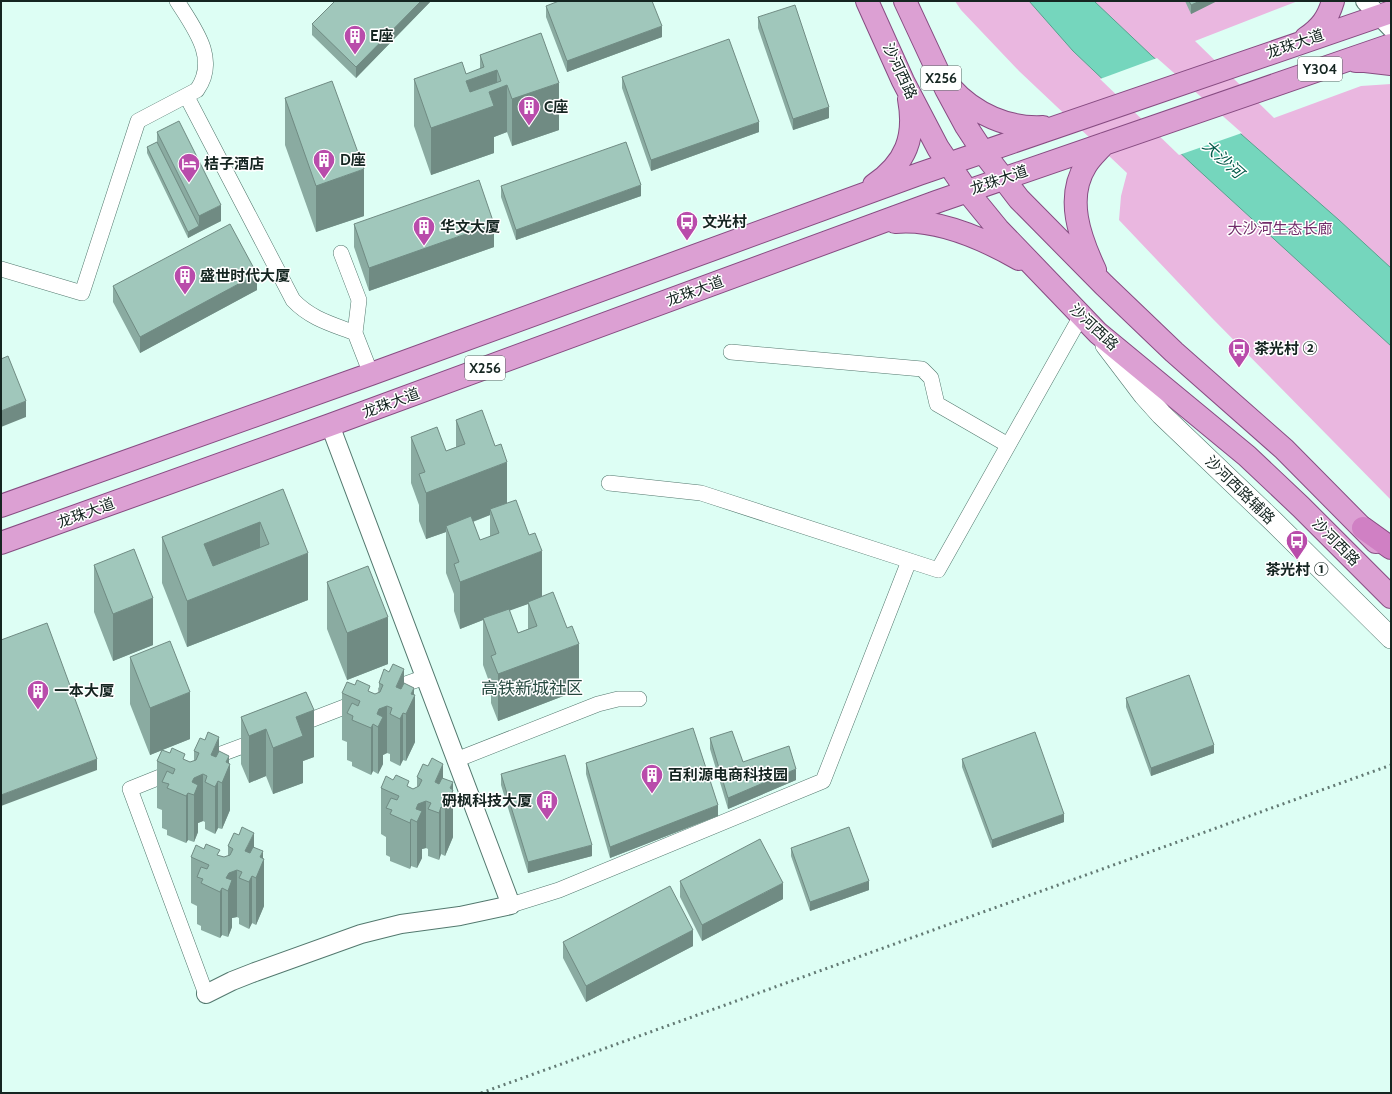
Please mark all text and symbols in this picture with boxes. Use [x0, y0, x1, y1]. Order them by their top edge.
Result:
building icon: E座 [342, 23, 368, 56]
street label: 龙珠大道 [1264, 26, 1326, 62]
place label: E座 [370, 27, 394, 45]
street label: 沙河西路 [879, 40, 921, 102]
road number: Y304 [1298, 57, 1342, 81]
road number: X256 [921, 66, 961, 90]
building icon: C座 [516, 94, 542, 127]
place label: C座 [544, 98, 568, 116]
water label: 大沙河 [1199, 136, 1249, 184]
building icon: D座 [311, 147, 337, 180]
hotel icon: 桔子酒店 [176, 151, 202, 184]
place label: D座 [340, 151, 366, 169]
place label: 桔子酒店 [204, 155, 264, 173]
street label: 龙珠大道 [968, 162, 1030, 198]
bus stop icon: 文光村 [674, 209, 700, 242]
place label: 文光村 [702, 213, 747, 231]
building icon: 华文大厦 [411, 214, 437, 247]
place label: 华文大厦 [440, 218, 500, 236]
park label: 大沙河生态长廊 [1227, 220, 1333, 238]
building icon: 盛世时代大厦 [172, 263, 198, 296]
place label: 盛世时代大厦 [200, 267, 290, 285]
street label: 龙珠大道 [664, 272, 726, 310]
street label: 沙河西路 [1066, 300, 1122, 354]
bus stop icon: 茶光村 ② [1226, 336, 1252, 369]
place label: 茶光村 ② [1254, 340, 1317, 358]
road number: X256 [465, 356, 505, 380]
street label: 龙珠大道 [360, 384, 422, 422]
street label: 沙河西路辅路 [1201, 452, 1279, 528]
street label: 龙珠大道 [55, 494, 117, 532]
street label: 沙河西路 [1308, 514, 1364, 570]
bus stop icon: 茶光村 ① [1284, 528, 1310, 561]
place label: 茶光村 ① [1265, 561, 1329, 579]
building icon: 一本大厦 [25, 678, 51, 711]
district label: 高铁新城社区 [481, 678, 583, 698]
place label: 一本大厦 [54, 682, 114, 700]
building icon: 百利源电商科技园 [639, 762, 665, 795]
place label: 百利源电商科技园 [668, 766, 788, 784]
building icon: 砃枫科技大厦 [534, 788, 560, 821]
place label: 砃枫科技大厦 [442, 792, 532, 810]

